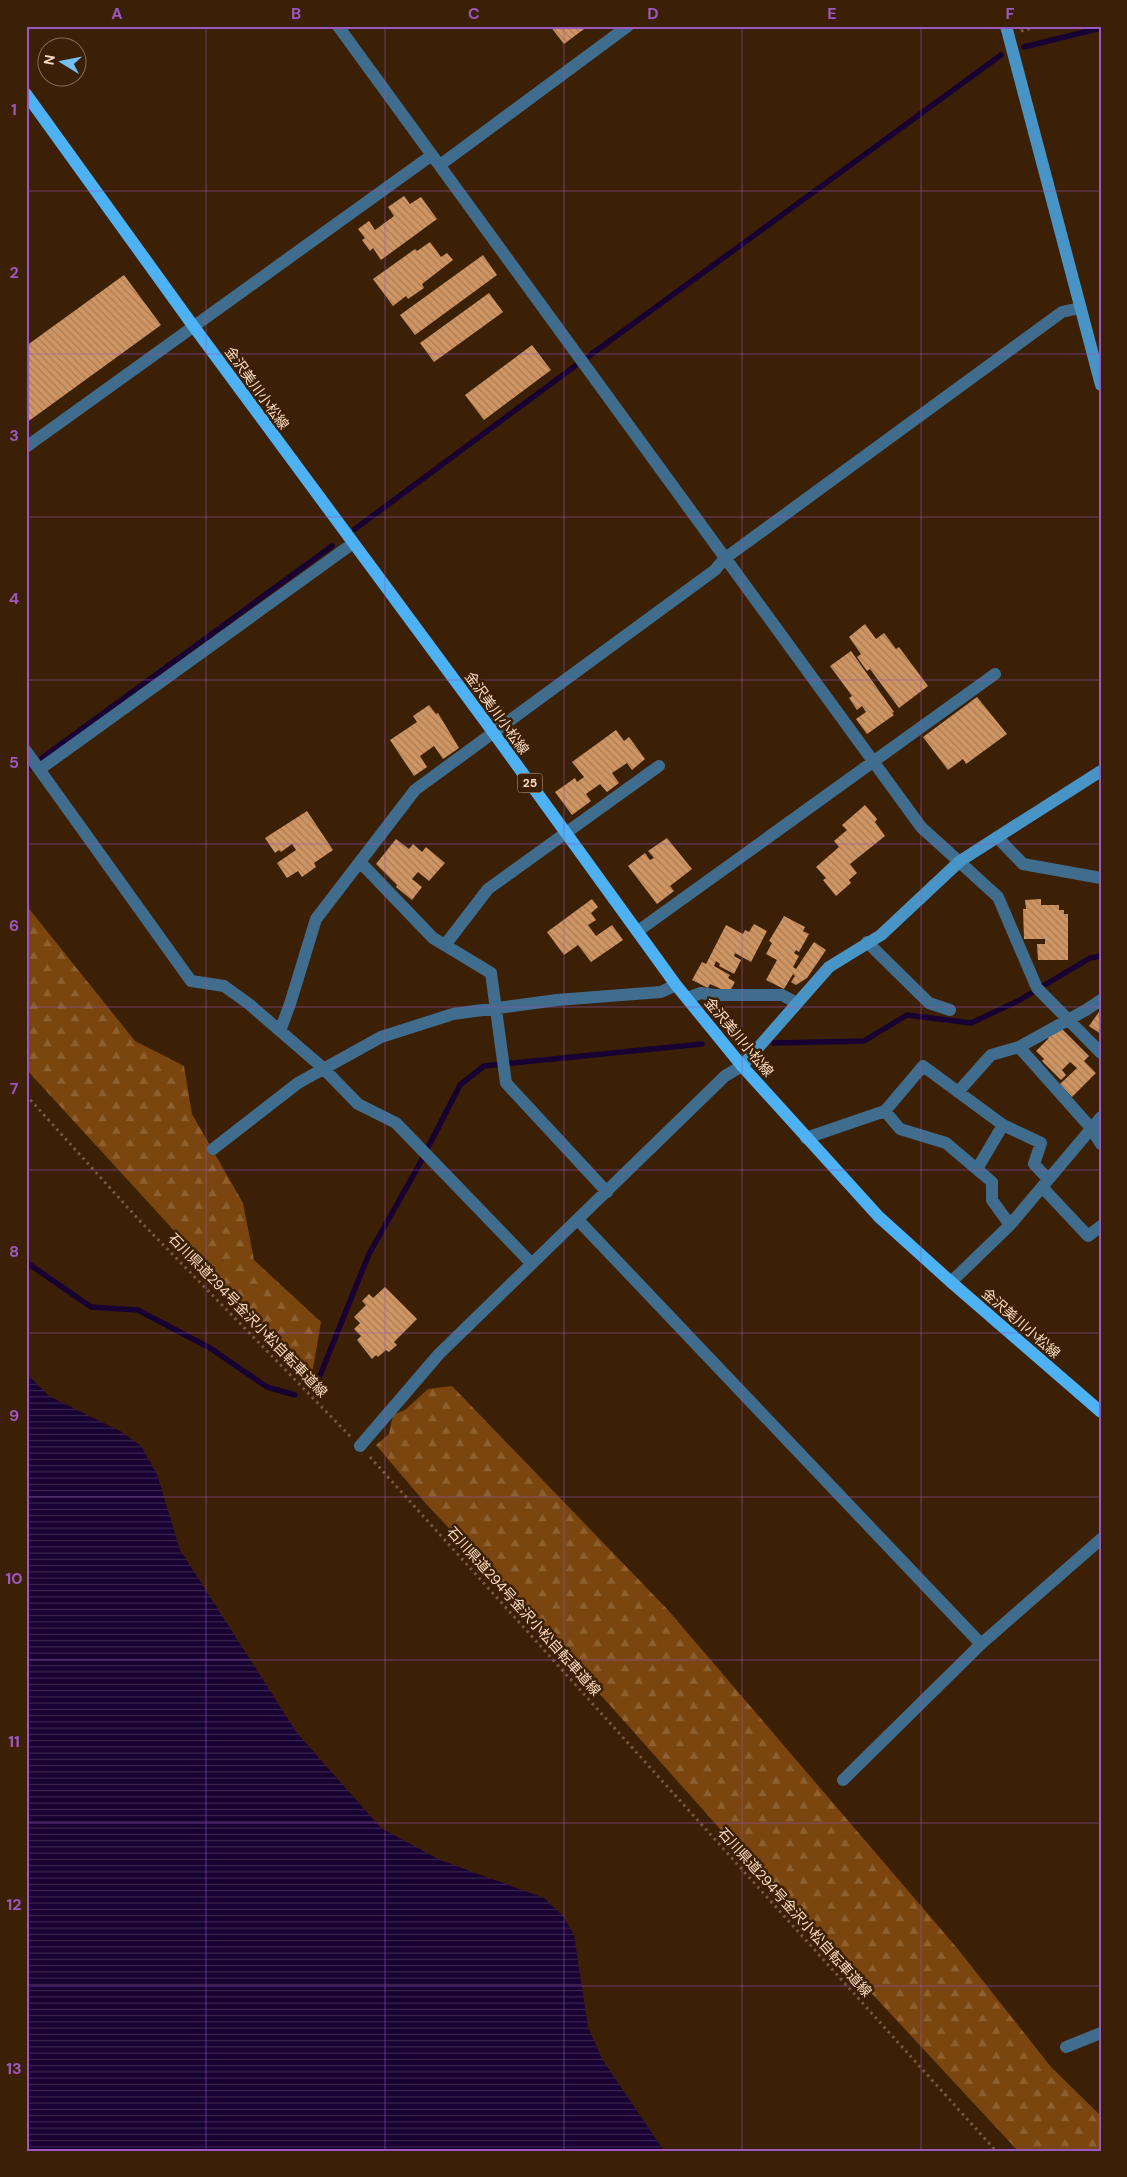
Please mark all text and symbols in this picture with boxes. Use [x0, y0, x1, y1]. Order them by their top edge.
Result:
text: A [111, 3, 123, 24]
text: B [291, 3, 301, 24]
text: C [468, 3, 480, 24]
text: D [647, 3, 659, 24]
text: E [827, 3, 837, 24]
text: F [1006, 3, 1015, 24]
north arrow [38, 38, 88, 88]
text: N [39, 53, 59, 66]
text: 1 [11, 99, 17, 120]
text: 2 [9, 262, 19, 283]
street label: 金沢美川小松線 [221, 343, 293, 433]
text: 3 [9, 425, 19, 446]
text: 4 [9, 588, 19, 609]
street label: 金沢美川小松線 [461, 668, 533, 758]
text: 5 [9, 752, 19, 773]
road number: 25 [518, 774, 542, 792]
text: 6 [9, 915, 19, 936]
street label: 金沢美川小松線 [701, 994, 777, 1080]
text: 7 [10, 1078, 19, 1099]
street label: 石川県道294号金沢小松自転車道線 [165, 1229, 331, 1401]
text: 8 [9, 1241, 19, 1262]
street label: 金沢美川小松線 [978, 1284, 1064, 1362]
text: 9 [9, 1405, 19, 1426]
street label: 石川県道294号金沢小松自転車道線 [443, 1523, 605, 1699]
text: 10 [5, 1568, 23, 1589]
text: 11 [8, 1731, 20, 1752]
street label: 石川県道294号金沢小松自転車道線 [714, 1824, 876, 2000]
text: 12 [6, 1894, 22, 1915]
text: 13 [6, 2058, 22, 2079]

